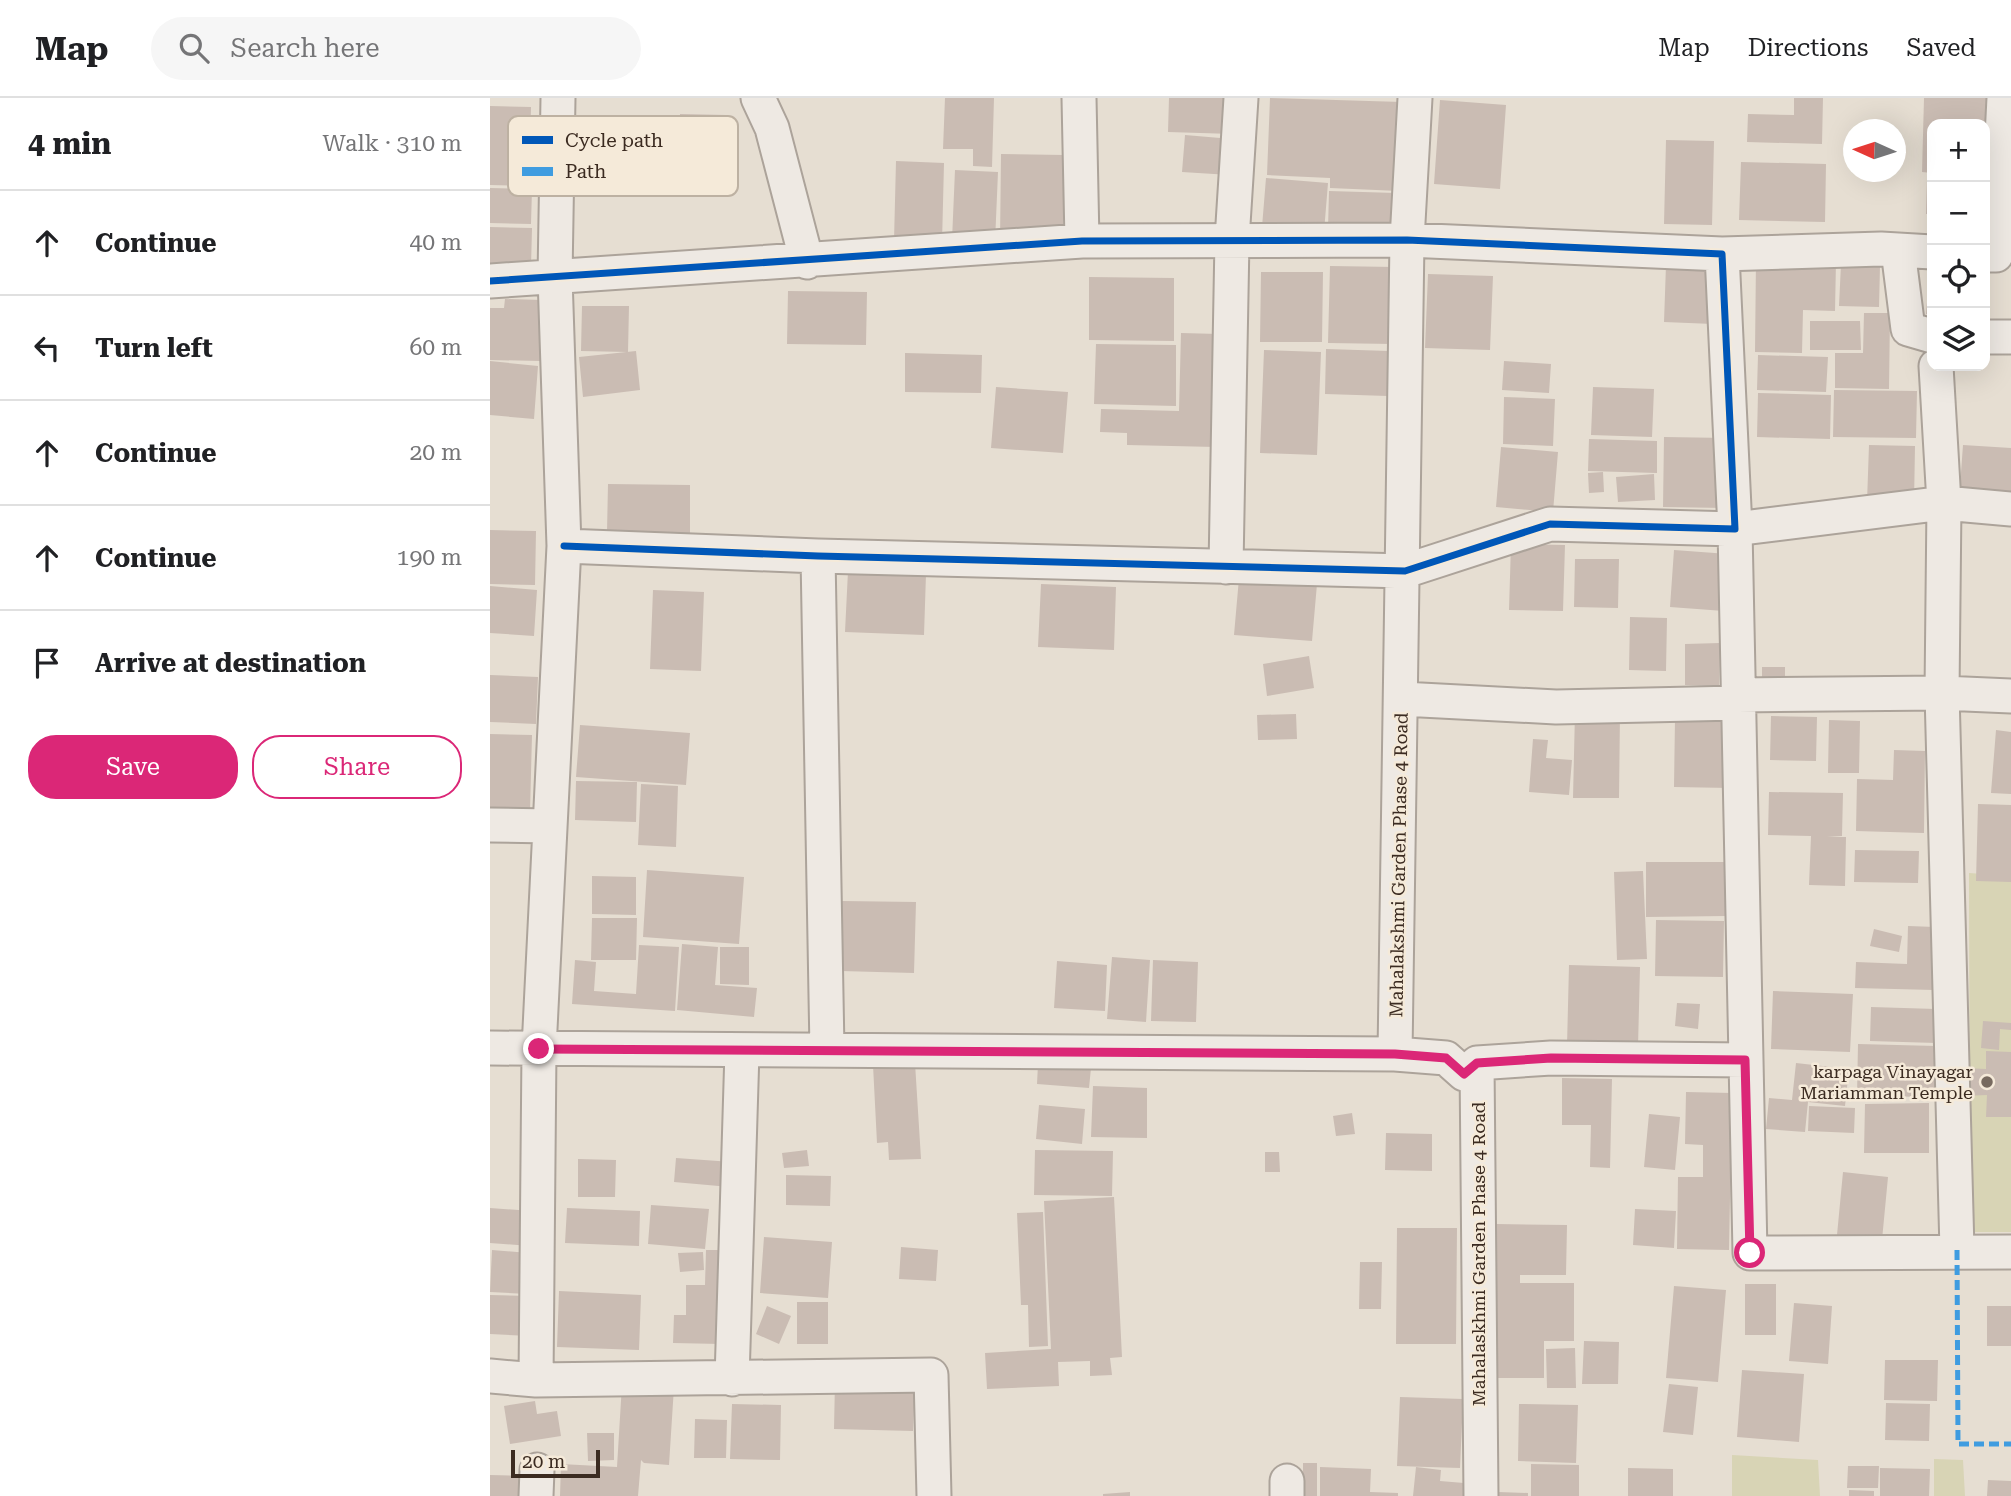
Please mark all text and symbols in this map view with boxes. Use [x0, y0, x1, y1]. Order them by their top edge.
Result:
search box [151, 17, 641, 80]
text: Map [35, 29, 109, 68]
icon: search [175, 29, 213, 67]
text: Search here [231, 33, 380, 63]
text: Map [1658, 34, 1710, 62]
text: Directions [1748, 34, 1868, 62]
text: Saved [1906, 34, 1976, 62]
legend [508, 116, 738, 196]
north arrow [1843, 119, 1906, 182]
map controls [1927, 119, 1990, 371]
button: + [1927, 119, 1990, 182]
text: 4 min [28, 126, 111, 161]
text: Cycle path [565, 129, 663, 152]
text: Walk · 310 m [323, 130, 462, 157]
text: Path [565, 160, 606, 183]
button: − [1927, 182, 1990, 245]
icon: ahead [28, 224, 66, 262]
text: Continue [95, 228, 217, 258]
text: 40 m [409, 229, 462, 256]
button: locate [1927, 245, 1990, 308]
button: layers [1927, 308, 1990, 371]
icon: left [28, 329, 66, 367]
text: Turn left [95, 333, 213, 363]
text: 60 m [409, 334, 462, 361]
icon: ahead [28, 434, 66, 472]
text: Continue [95, 438, 217, 468]
text: 20 m [409, 439, 462, 466]
icon: ahead [28, 539, 66, 577]
text: Continue [95, 543, 217, 573]
text: 190 m [397, 544, 462, 571]
icon: arrive [28, 644, 66, 682]
text: Arrive at destination [95, 648, 366, 678]
street label: Mahalakshmi Garden Phase 4 Road [1385, 712, 1412, 1018]
button: Save [28, 735, 238, 799]
button: Share [252, 735, 462, 799]
route end [523, 1033, 554, 1064]
place label: karpaga Vinayagar Mariamman Temple [1800, 1061, 1973, 1103]
marker: karpaga Vinayagar Mariamman Temple [1979, 1074, 1995, 1090]
street label: Mahalaskhmi Garden Phase 4 Road [1468, 1101, 1489, 1406]
route start [1734, 1237, 1765, 1268]
scale bar [511, 1447, 600, 1479]
text: 20 m [522, 1450, 565, 1473]

